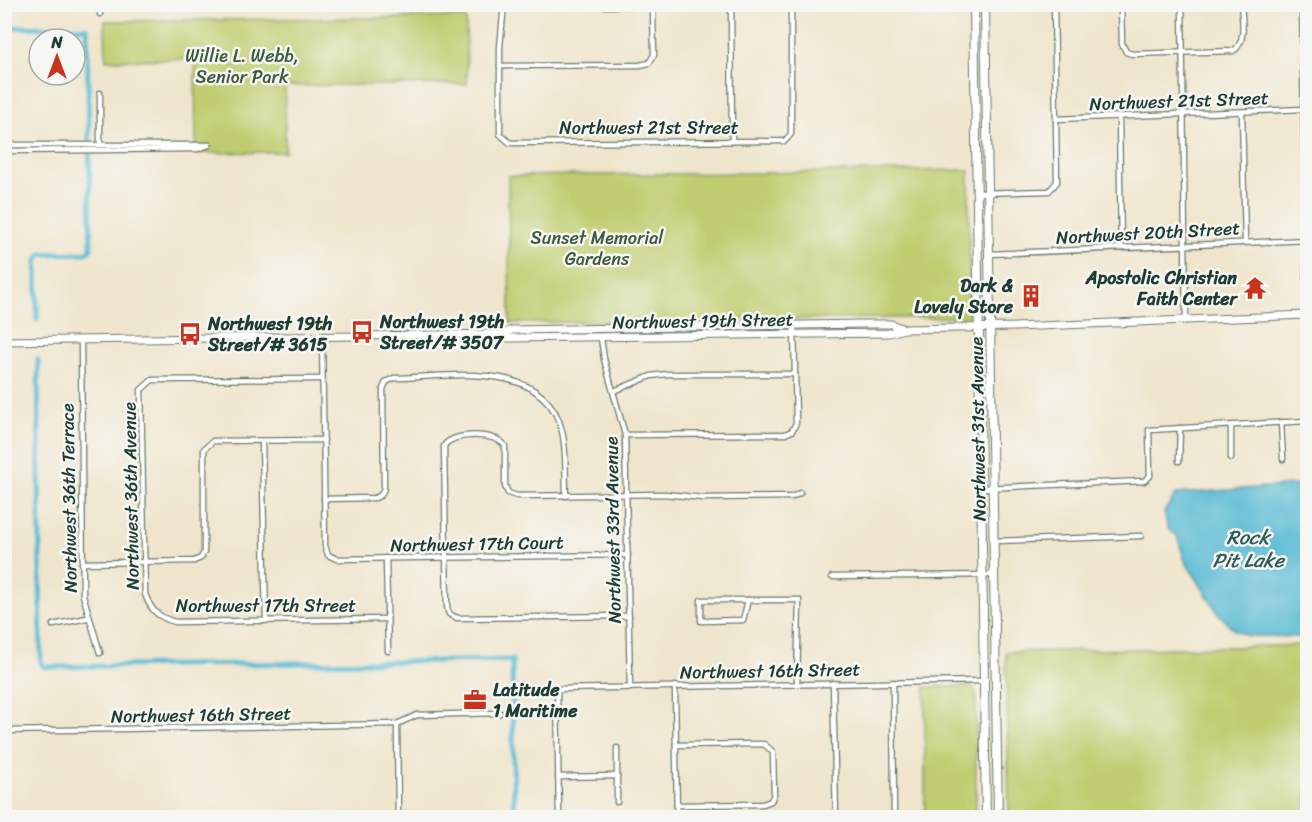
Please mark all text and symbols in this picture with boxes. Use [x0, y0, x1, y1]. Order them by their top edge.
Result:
north arrow [27, 27, 87, 87]
text: N [50, 28, 63, 57]
park label: Willie L. Webb, Senior Park [185, 40, 299, 93]
street label: Northwest 21st Street [1089, 82, 1269, 120]
street label: Northwest 21st Street [559, 112, 739, 144]
street label: Northwest 20th Street [1055, 212, 1241, 254]
park label: Sunset Memorial Gardens [531, 222, 664, 275]
place label: Apostolic Christian Faith Center [1085, 262, 1239, 315]
place label: Dark & Lovely Store [914, 270, 1014, 323]
temple icon: Apostolic Christian Faith Center [1242, 275, 1268, 301]
building icon: Dark & Lovely Store [1018, 283, 1044, 309]
street label: Northwest 19th Street [612, 303, 794, 339]
place label: Northwest 19th Street/# 3507 [379, 306, 505, 359]
place label: Northwest 19th Street/# 3615 [207, 308, 333, 361]
bus stop icon: Northwest 19th Street/# 3507 [349, 319, 375, 345]
bus stop icon: Northwest 19th Street/# 3615 [177, 321, 203, 347]
street label: Northwest 31st Avenue [960, 336, 996, 521]
street label: Northwest 36th Avenue [113, 402, 149, 590]
street label: Northwest 36th Terrace [51, 403, 87, 593]
street label: Northwest 33rd Avenue [595, 436, 631, 624]
water label: Rock Pit Lake [1212, 520, 1286, 578]
street label: Northwest 17th Court [390, 526, 564, 562]
street label: Northwest 17th Street [176, 590, 356, 622]
street label: Northwest 16th Street [680, 653, 861, 689]
place label: Latitude 1 Maritime [493, 674, 578, 727]
office icon: Latitude 1 Maritime [462, 687, 488, 713]
street label: Northwest 16th Street [111, 697, 292, 733]

